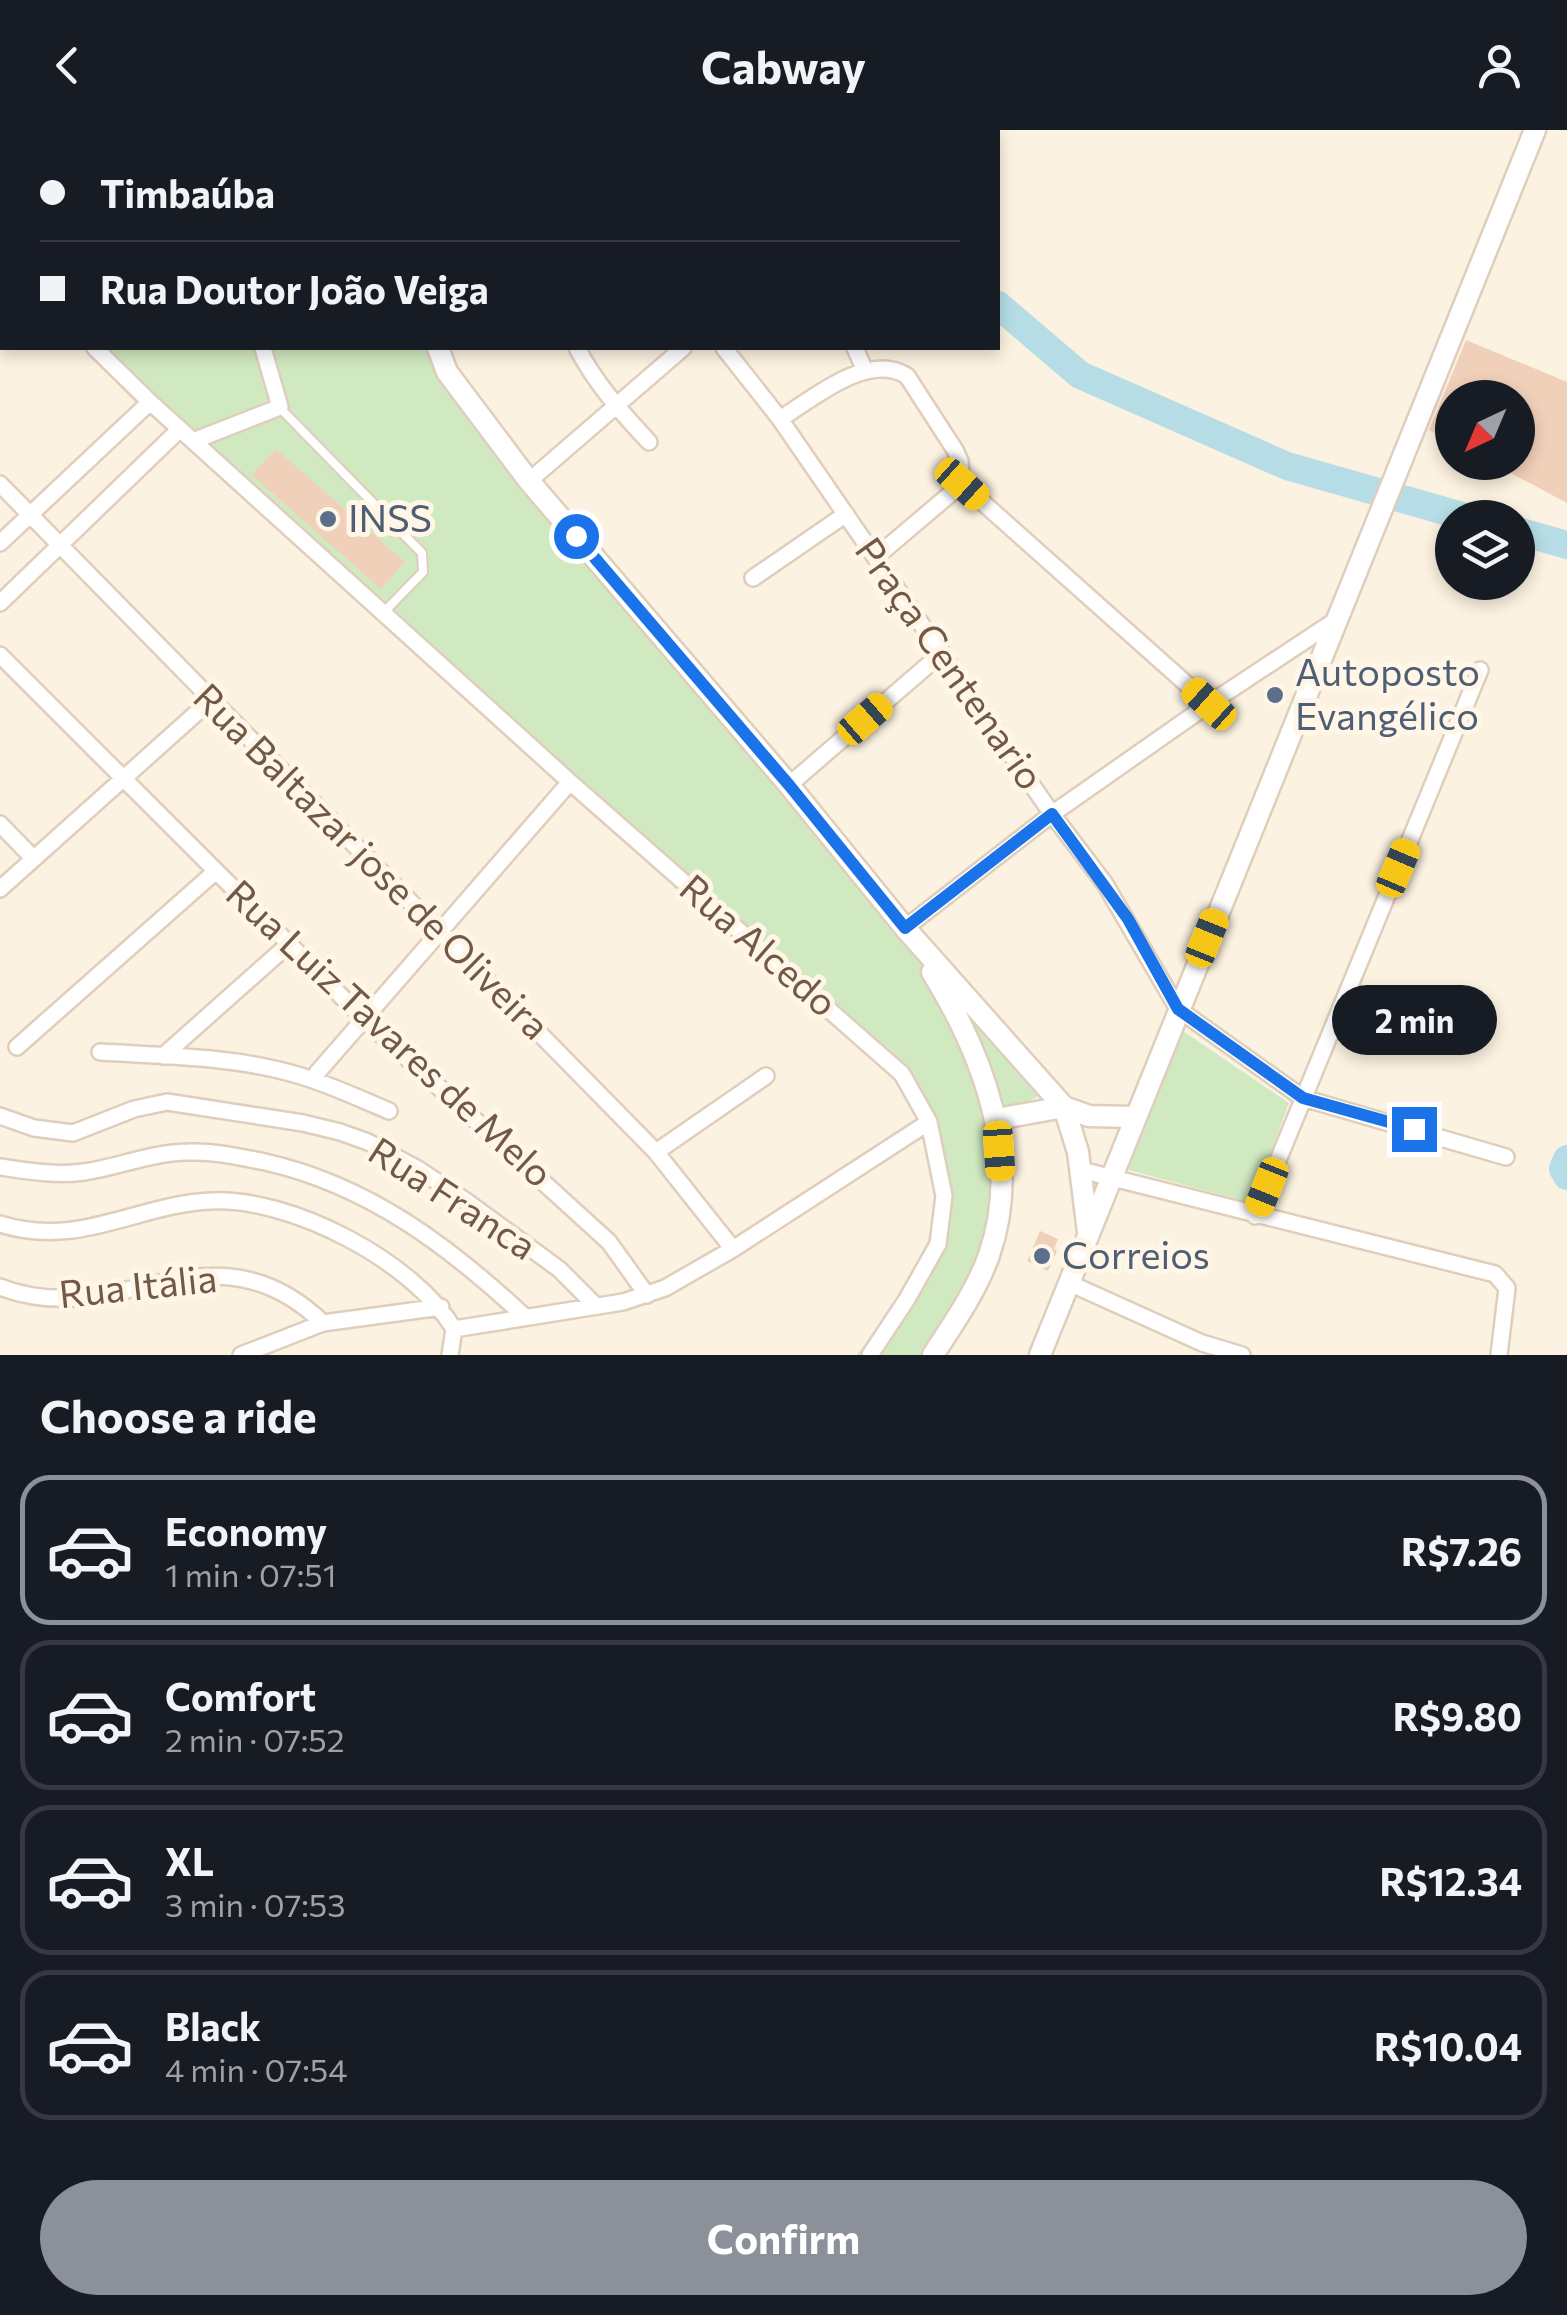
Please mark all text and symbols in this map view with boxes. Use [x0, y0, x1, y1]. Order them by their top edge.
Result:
icon: back [40, 38, 95, 93]
text: Cabway [701, 38, 866, 93]
icon: person [1472, 38, 1527, 93]
text: Timbaúba [100, 169, 275, 216]
text: Rua Doutor João Veiga [100, 265, 489, 312]
north arrow [1435, 380, 1535, 480]
map controls [1435, 380, 1535, 600]
car [930, 453, 994, 515]
place label: INSS [348, 493, 432, 540]
button: layers [1435, 500, 1535, 600]
marker: INSS [317, 508, 339, 530]
route start [554, 514, 599, 559]
street label: Praça Centenario [847, 527, 1055, 798]
place label: Autoposto Evangélico [1295, 647, 1480, 738]
street label: Rua Baltazar jose de Oliveira [185, 672, 561, 1048]
car [1177, 673, 1241, 735]
marker: Autoposto Evangélico [1264, 684, 1286, 706]
car [833, 688, 897, 750]
car [1372, 835, 1424, 901]
street label: Rua Alcedo [671, 863, 848, 1025]
street label: Rua Luiz Tavares de Melo [218, 869, 564, 1196]
car [1182, 905, 1232, 971]
callout: 2 min [1332, 984, 1496, 1054]
text: 2 min [1375, 1000, 1454, 1040]
route end [1392, 1107, 1437, 1152]
car [982, 1120, 1016, 1182]
street label: Rua Franca [361, 1125, 546, 1268]
car [1242, 1154, 1292, 1220]
place label: Correios [1062, 1230, 1210, 1277]
marker: Correios [1031, 1245, 1053, 1267]
street label: Rua Itália [56, 1253, 219, 1316]
text: Choose a ride [40, 1387, 317, 1442]
icon: car [45, 1505, 135, 1595]
text: Economy [165, 1507, 327, 1554]
text: R$7.26 [1401, 1527, 1522, 1574]
text: 1 min · 07:51 [165, 1554, 336, 1594]
icon: car [45, 1670, 135, 1760]
text: Comfort [165, 1672, 316, 1719]
text: R$9.80 [1393, 1692, 1522, 1739]
text: 2 min · 07:52 [165, 1719, 345, 1759]
icon: car [45, 1835, 135, 1925]
text: XL [165, 1837, 214, 1884]
text: R$12.34 [1380, 1857, 1522, 1904]
text: 3 min · 07:53 [165, 1884, 346, 1924]
icon: car [45, 2000, 135, 2090]
text: Black [165, 2002, 261, 2049]
text: R$10.04 [1374, 2022, 1522, 2069]
text: 4 min · 07:54 [165, 2049, 347, 2089]
button: Confirm [40, 2180, 1527, 2295]

